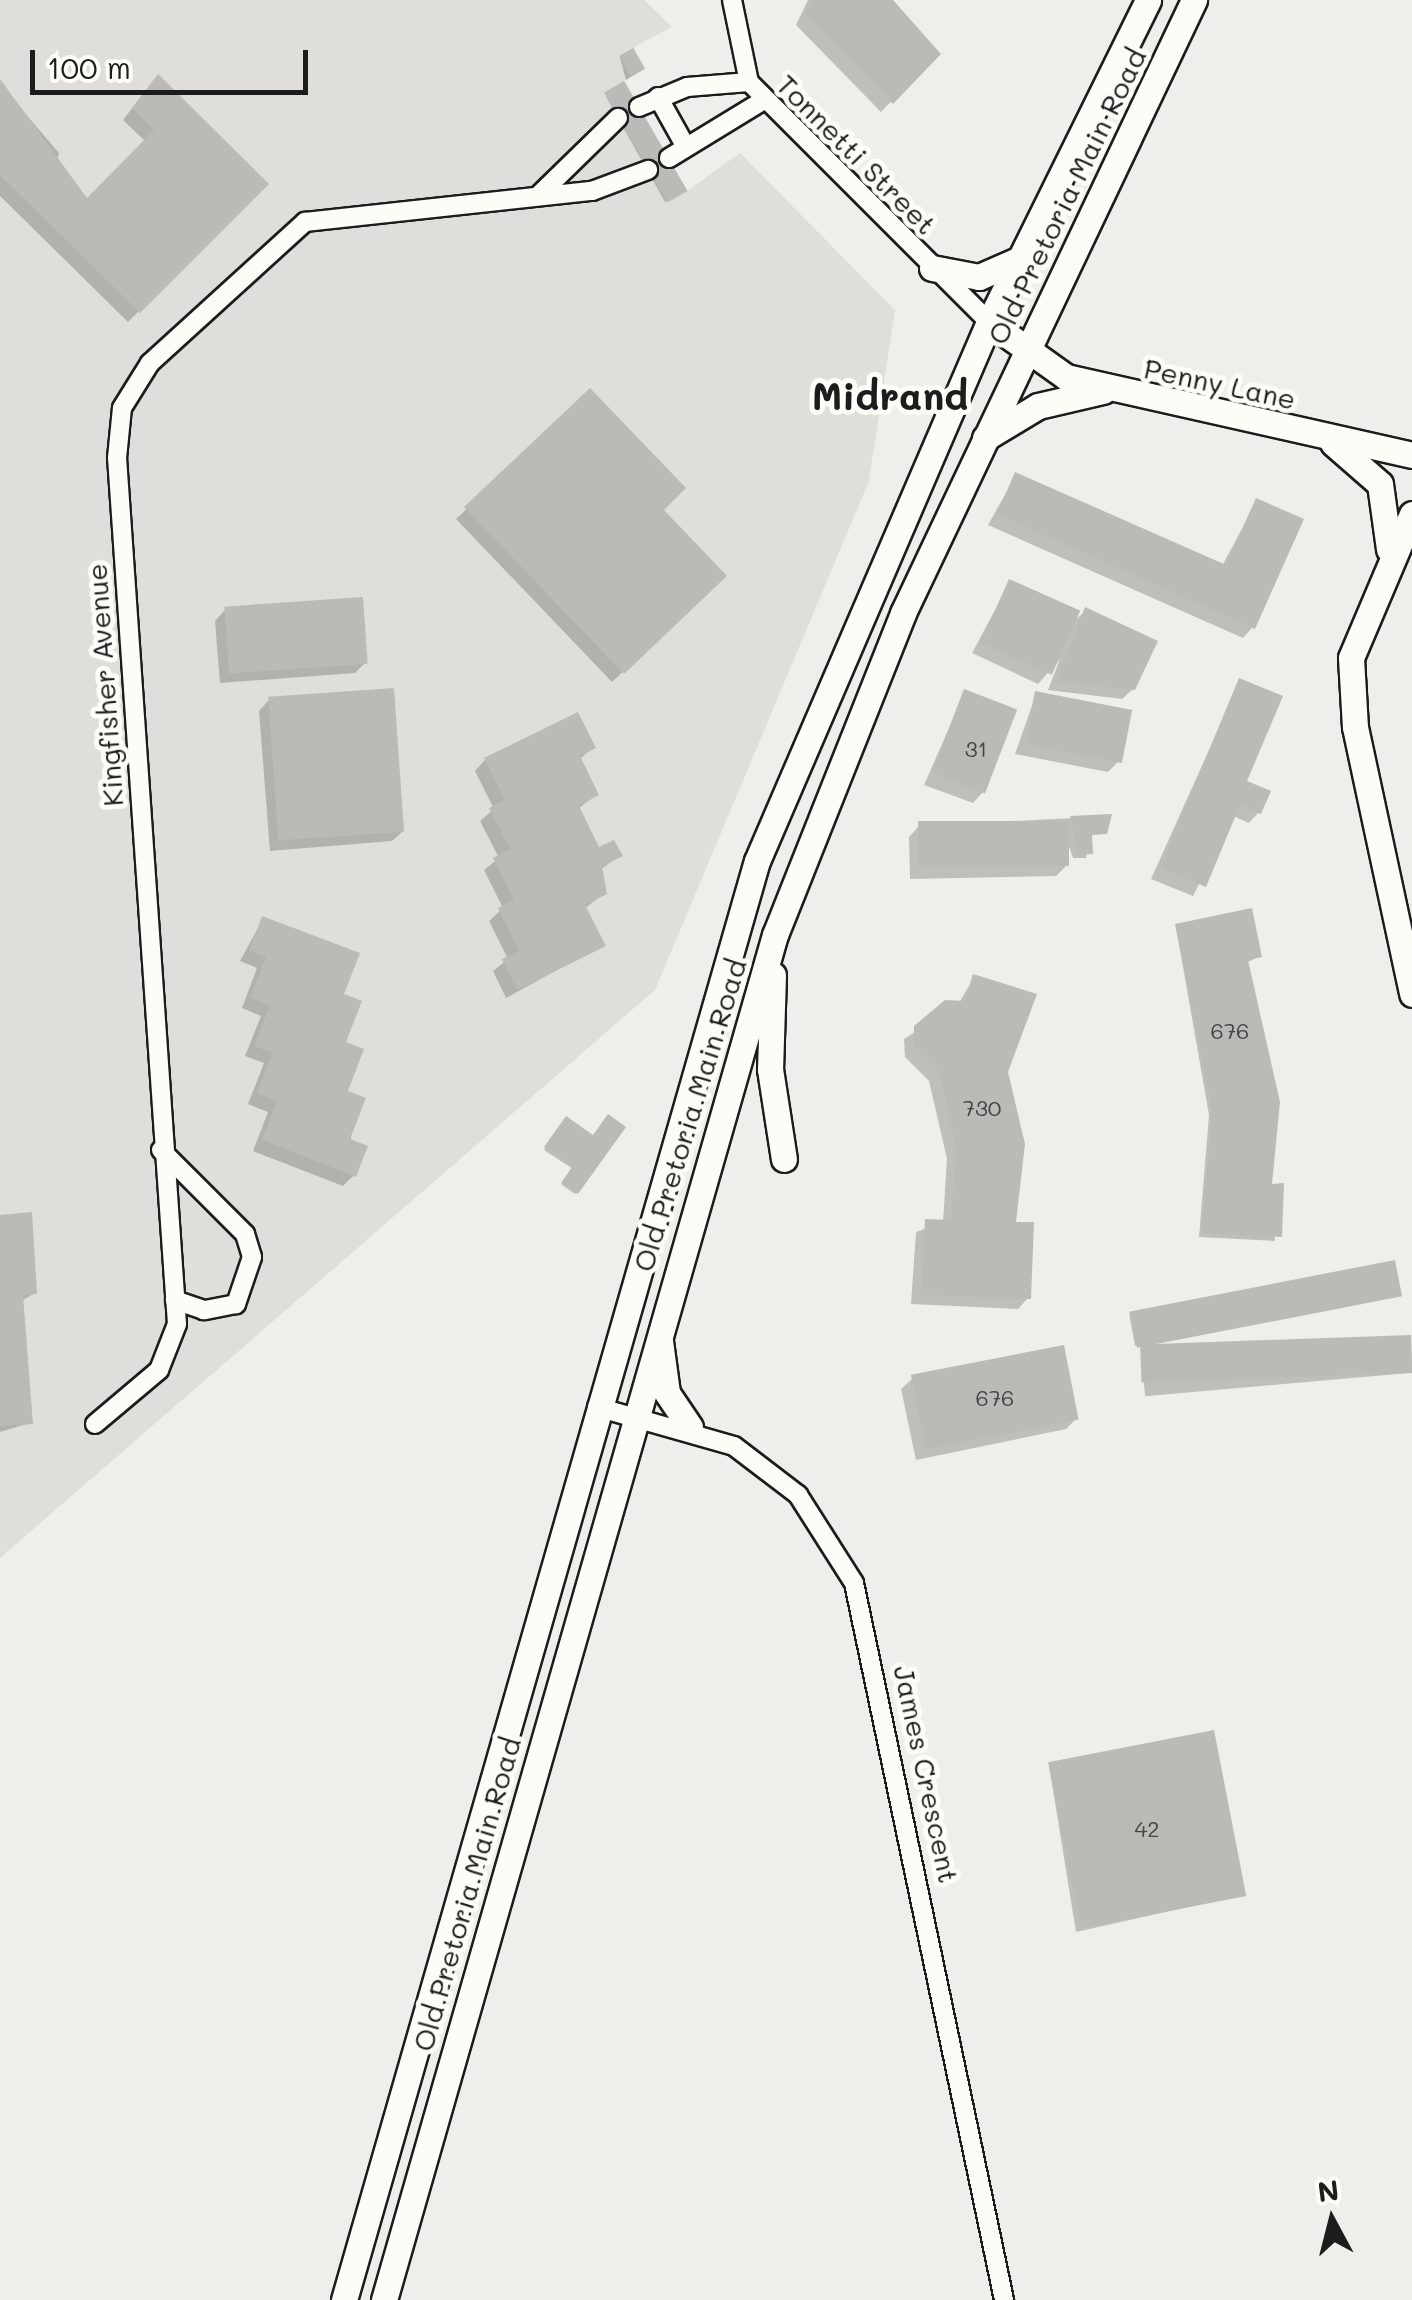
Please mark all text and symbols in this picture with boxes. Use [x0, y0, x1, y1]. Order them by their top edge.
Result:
scale bar [35, 30, 312, 92]
street label: Old Pretoria Main Road [980, 43, 1152, 349]
text: 100 m [47, 47, 131, 87]
street label: Tonnetti Street [770, 67, 944, 241]
street label: Penny Lane [1141, 351, 1299, 415]
district label: Midrand [812, 373, 968, 419]
street label: Kingfisher Avenue [79, 562, 129, 808]
house number: 31 [965, 736, 987, 762]
street label: Old Pretoria Main Road [625, 955, 753, 1275]
house number: 676 [1211, 1018, 1249, 1044]
house number: 730 [963, 1095, 1001, 1121]
house number: 676 [976, 1385, 1014, 1411]
street label: James Crescent [888, 1662, 966, 1886]
street label: Old Pretoria Main Road [405, 1733, 527, 2055]
house number: 42 [1134, 1816, 1160, 1842]
north arrow [1282, 2170, 1382, 2270]
text: N [1316, 2171, 1341, 2209]

